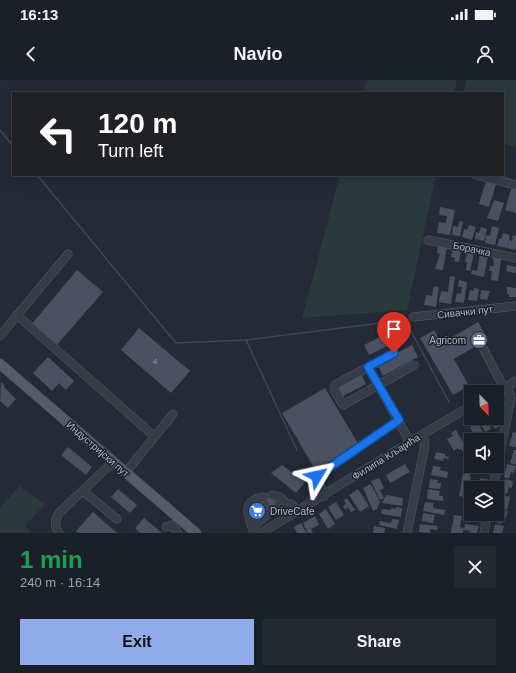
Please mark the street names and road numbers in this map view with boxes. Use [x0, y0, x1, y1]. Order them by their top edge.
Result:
street label: Борачка [452, 240, 492, 258]
street label: Сивачки пут [436, 304, 494, 320]
street label: Индустријски пут [65, 419, 132, 479]
street label: Филипа Кљајића [350, 432, 422, 482]

